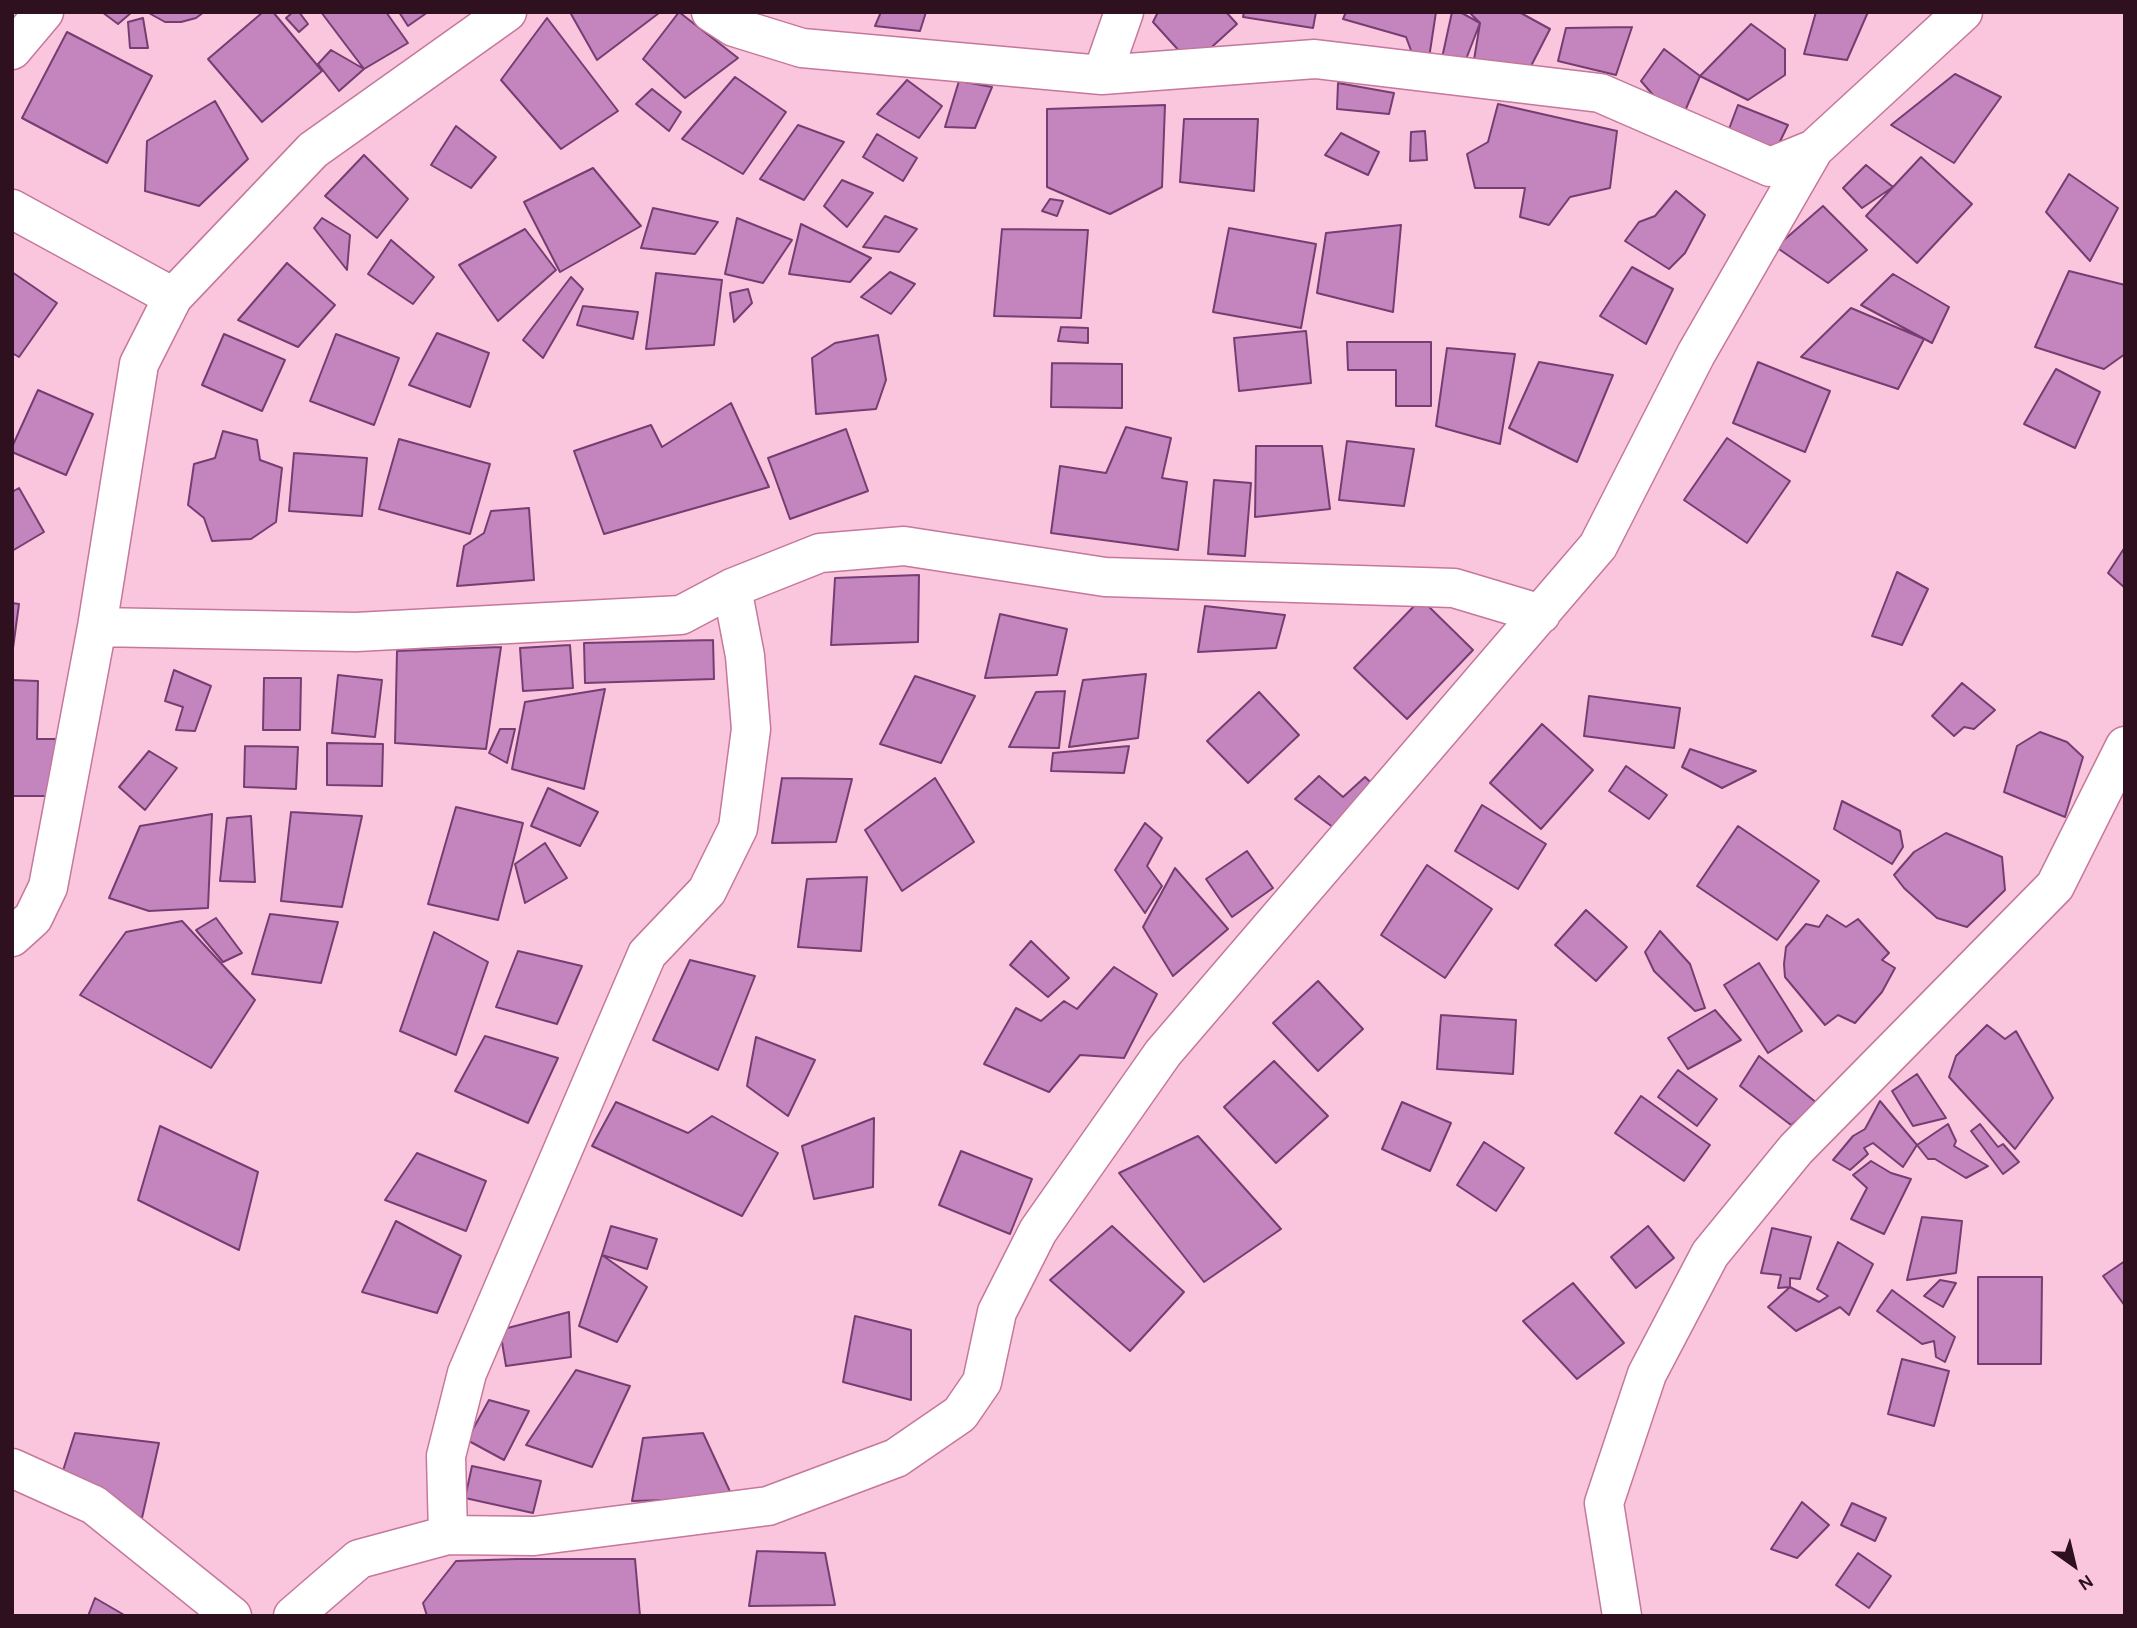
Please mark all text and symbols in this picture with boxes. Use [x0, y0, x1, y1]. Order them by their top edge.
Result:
north arrow [2039, 1530, 2109, 1600]
text: N [2074, 1569, 2098, 1595]

